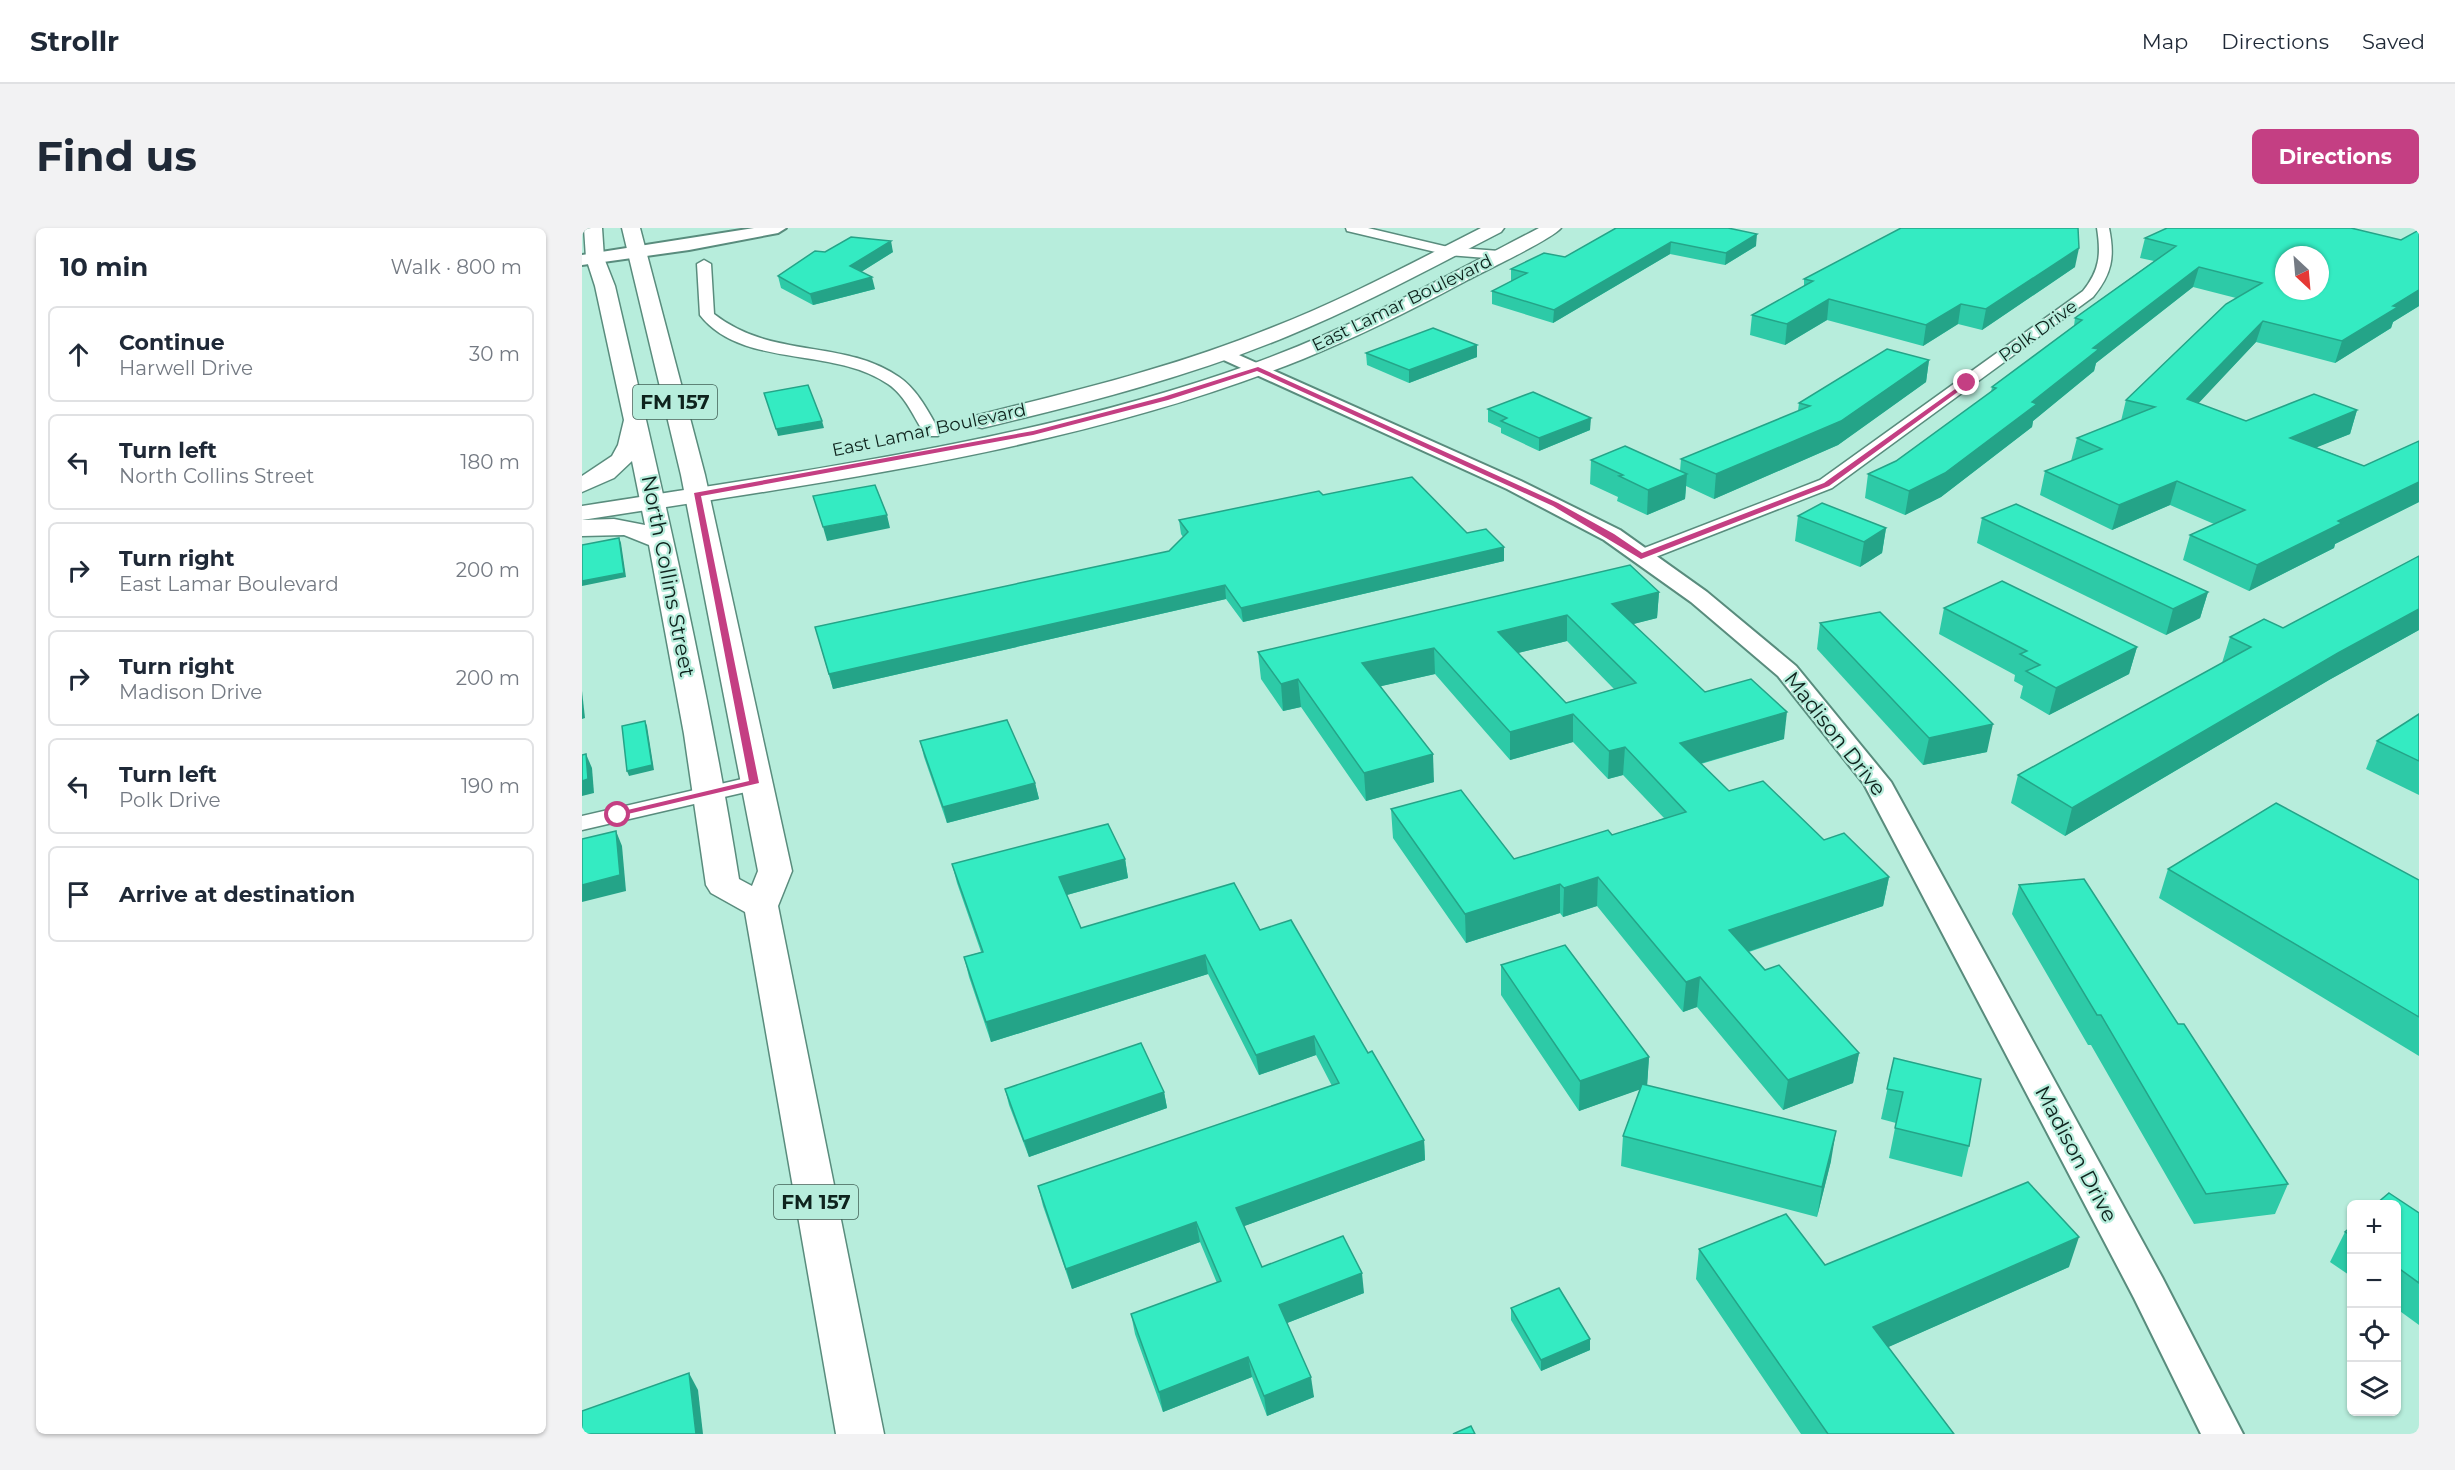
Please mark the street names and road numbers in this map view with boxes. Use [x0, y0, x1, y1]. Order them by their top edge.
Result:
street label: East Lamar Boulevard [1308, 250, 1496, 356]
street label: Polk Drive [1995, 295, 2082, 367]
road number: FM 157 [633, 385, 717, 419]
street label: East Lamar Boulevard [830, 399, 1028, 461]
street label: North Collins Street [637, 473, 700, 679]
street label: Madison Drive [1779, 667, 1892, 801]
street label: Madison Drive [2030, 1081, 2123, 1226]
road number: FM 157 [774, 1185, 858, 1219]

